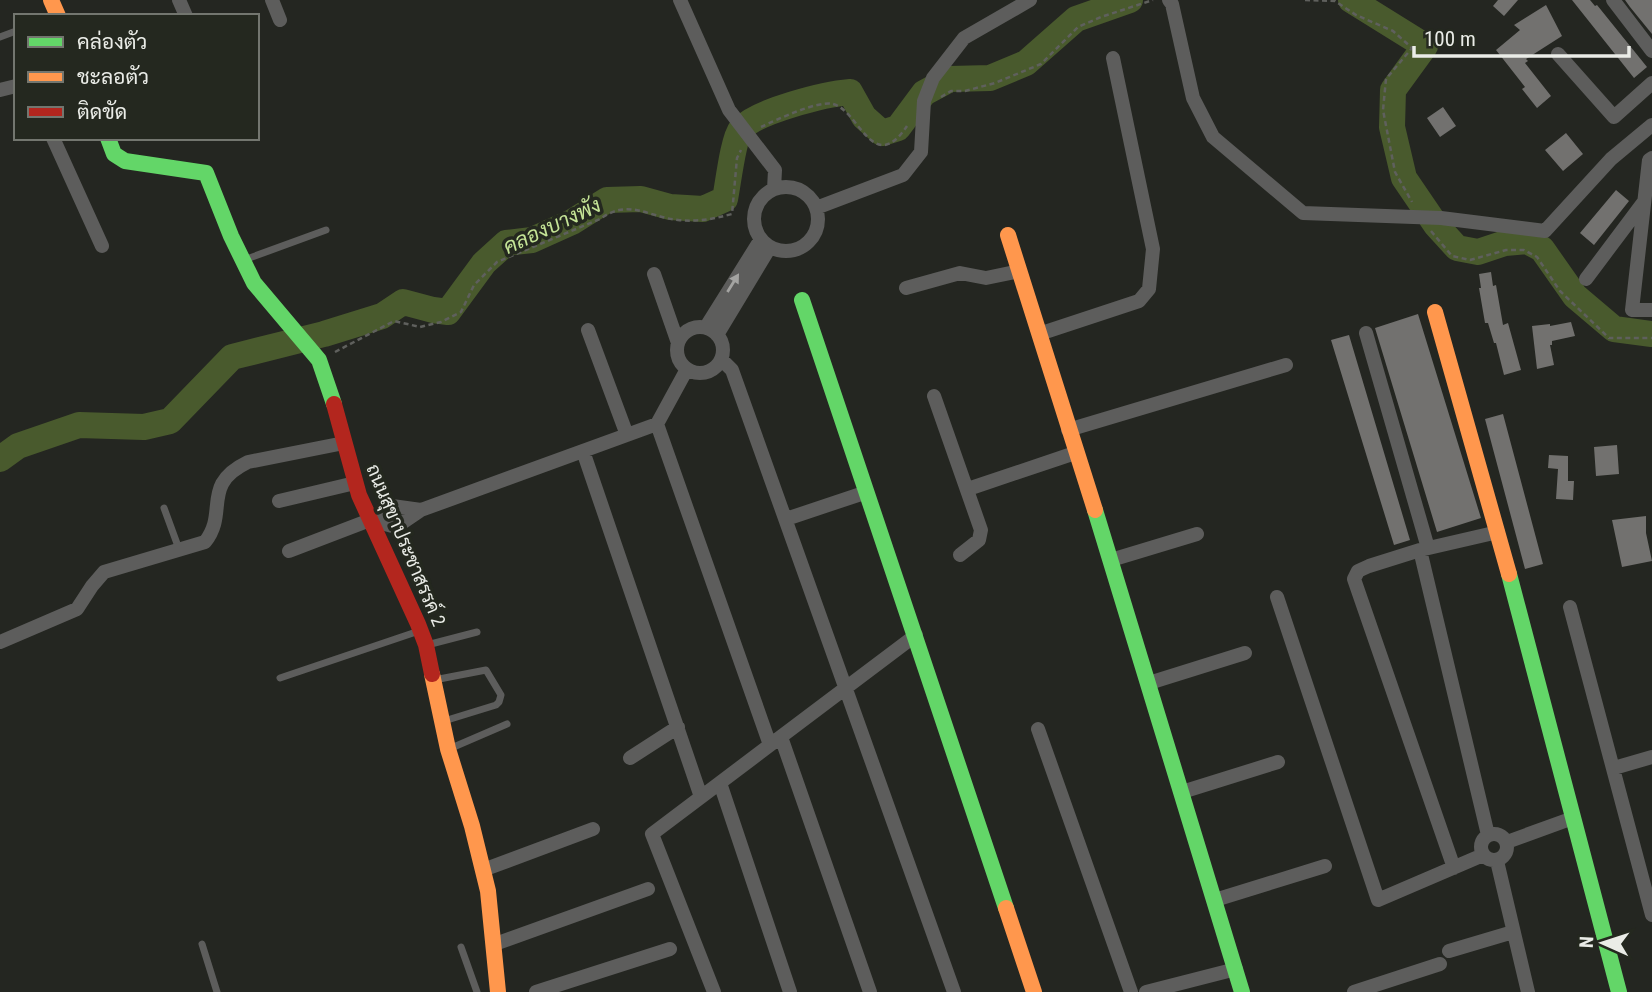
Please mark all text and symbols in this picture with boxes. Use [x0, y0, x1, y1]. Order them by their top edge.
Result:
legend [14, 14, 259, 140]
scale bar [1414, 14, 1629, 58]
text: 100 m [1424, 27, 1476, 51]
text: คล่องตัว [77, 30, 147, 54]
text: ชะลอตัว [77, 65, 149, 89]
text: ติดขัด [77, 100, 127, 124]
water label: คลองบางพัง [500, 193, 604, 259]
one-way arrow [727, 274, 740, 293]
street label: ถนนสุขาประชาสรรค์ 2 [361, 460, 451, 630]
north arrow [1568, 908, 1638, 978]
text: N [1575, 936, 1598, 949]

